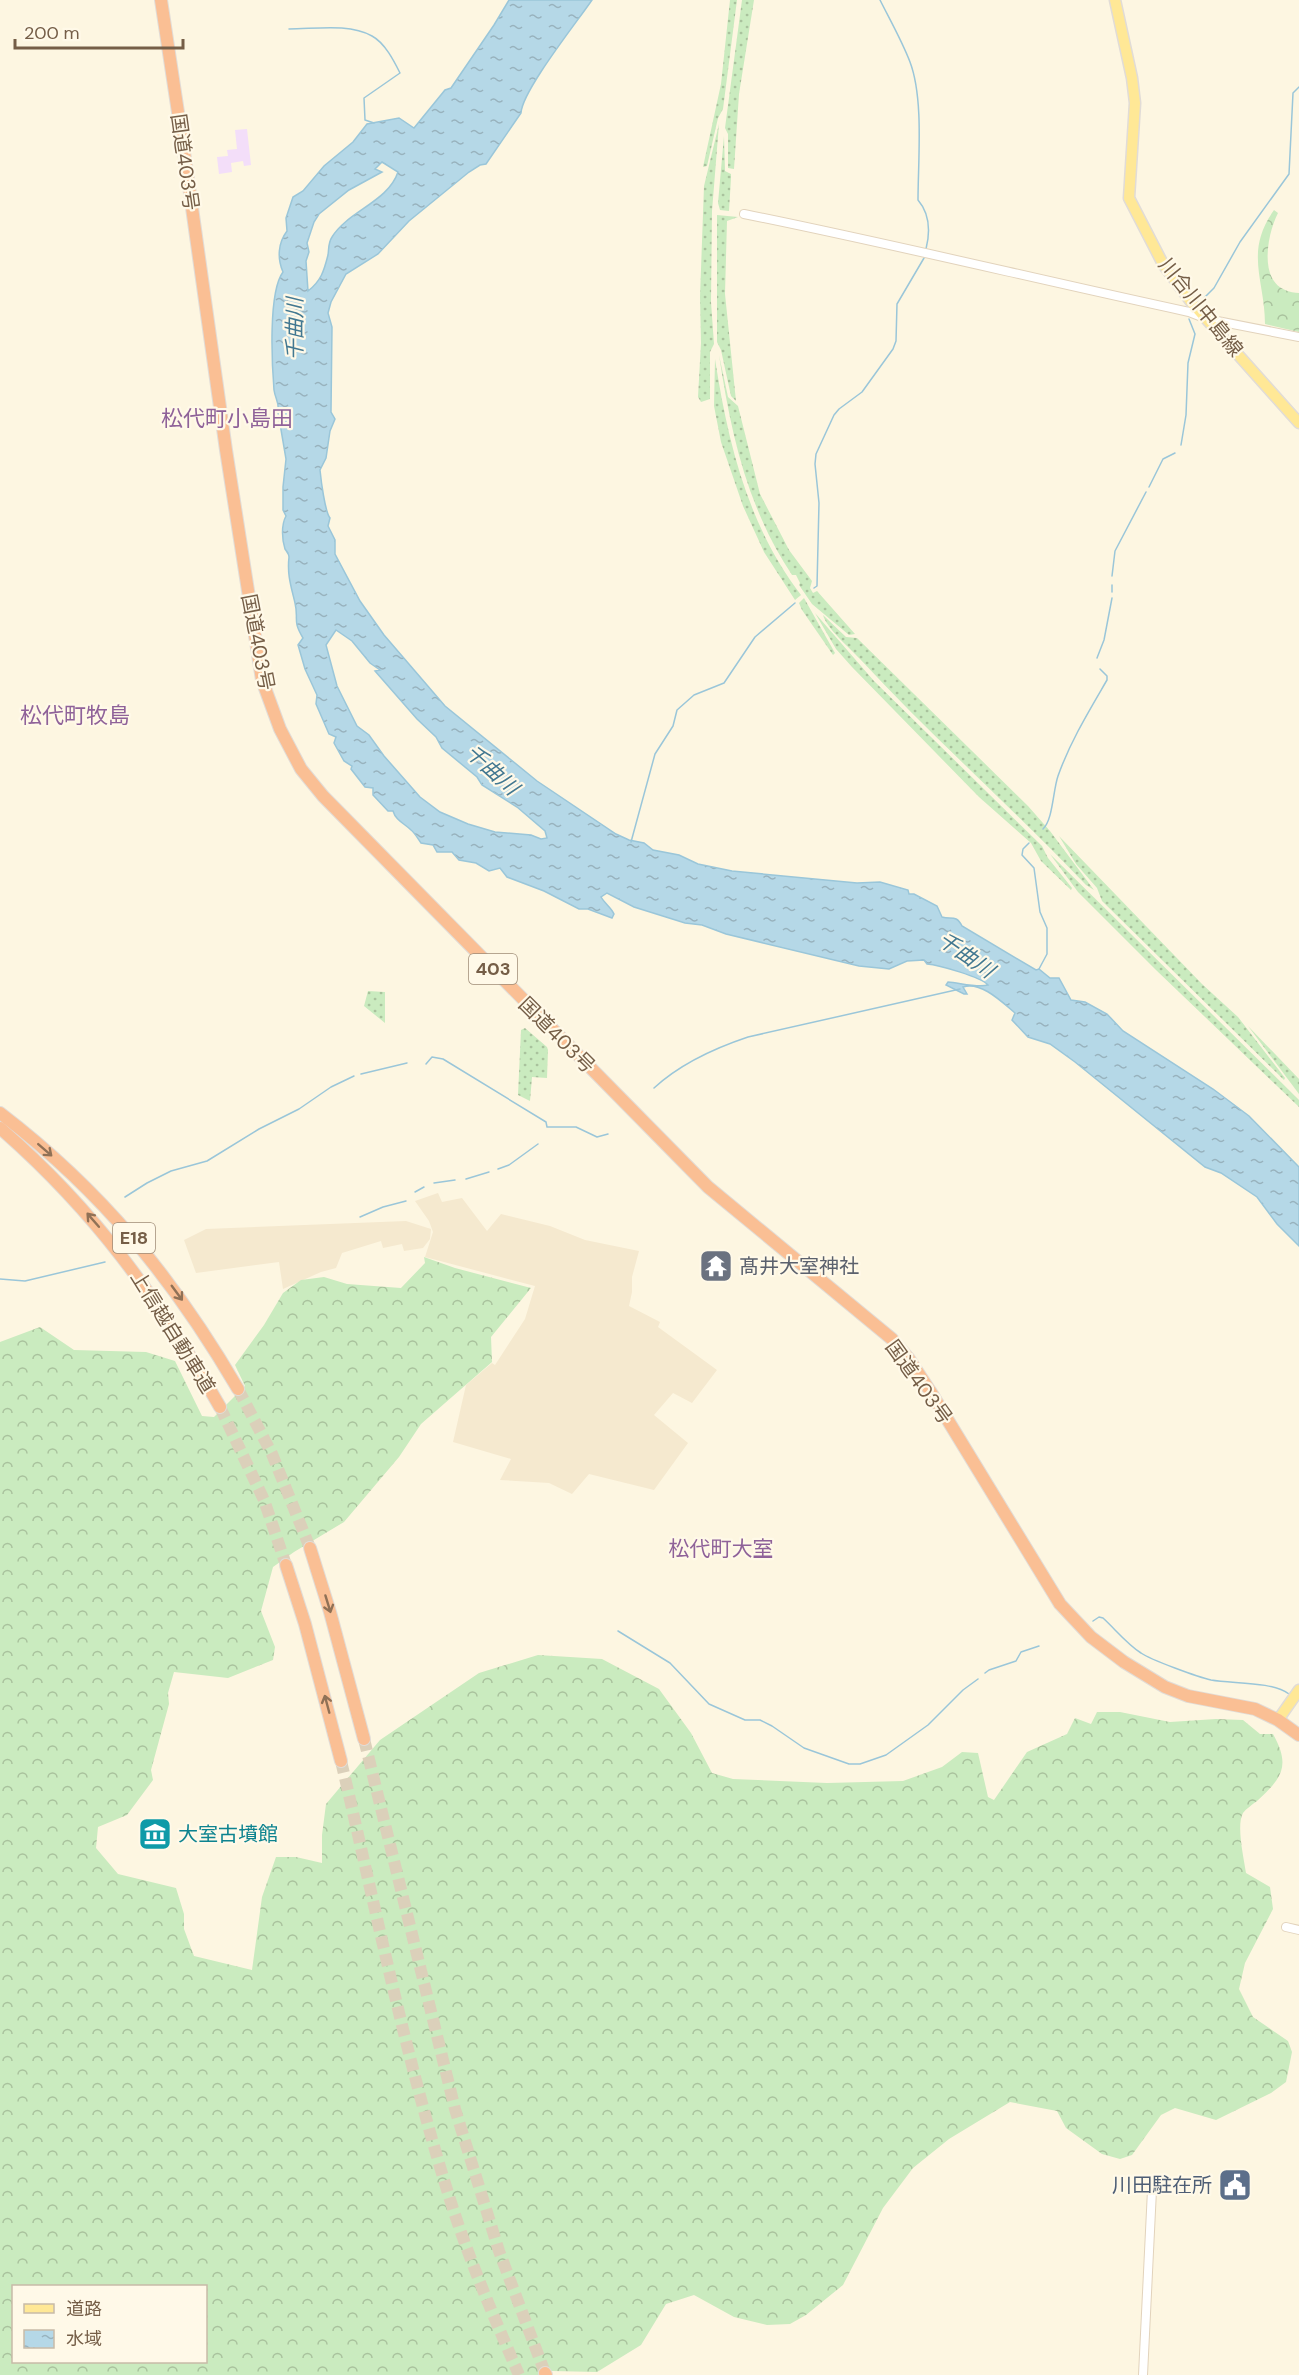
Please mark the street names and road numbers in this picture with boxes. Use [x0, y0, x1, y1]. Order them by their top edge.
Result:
street label: 国道403号 [165, 112, 205, 212]
street label: 川合川中島線 [1153, 252, 1249, 362]
street label: 国道403号 [236, 592, 280, 692]
road number: 403 [469, 954, 517, 984]
street label: 国道403号 [513, 991, 601, 1079]
road number: E18 [113, 1223, 155, 1253]
street label: 上信越自動車道 [125, 1266, 221, 1398]
street label: 国道403号 [880, 1335, 958, 1429]

